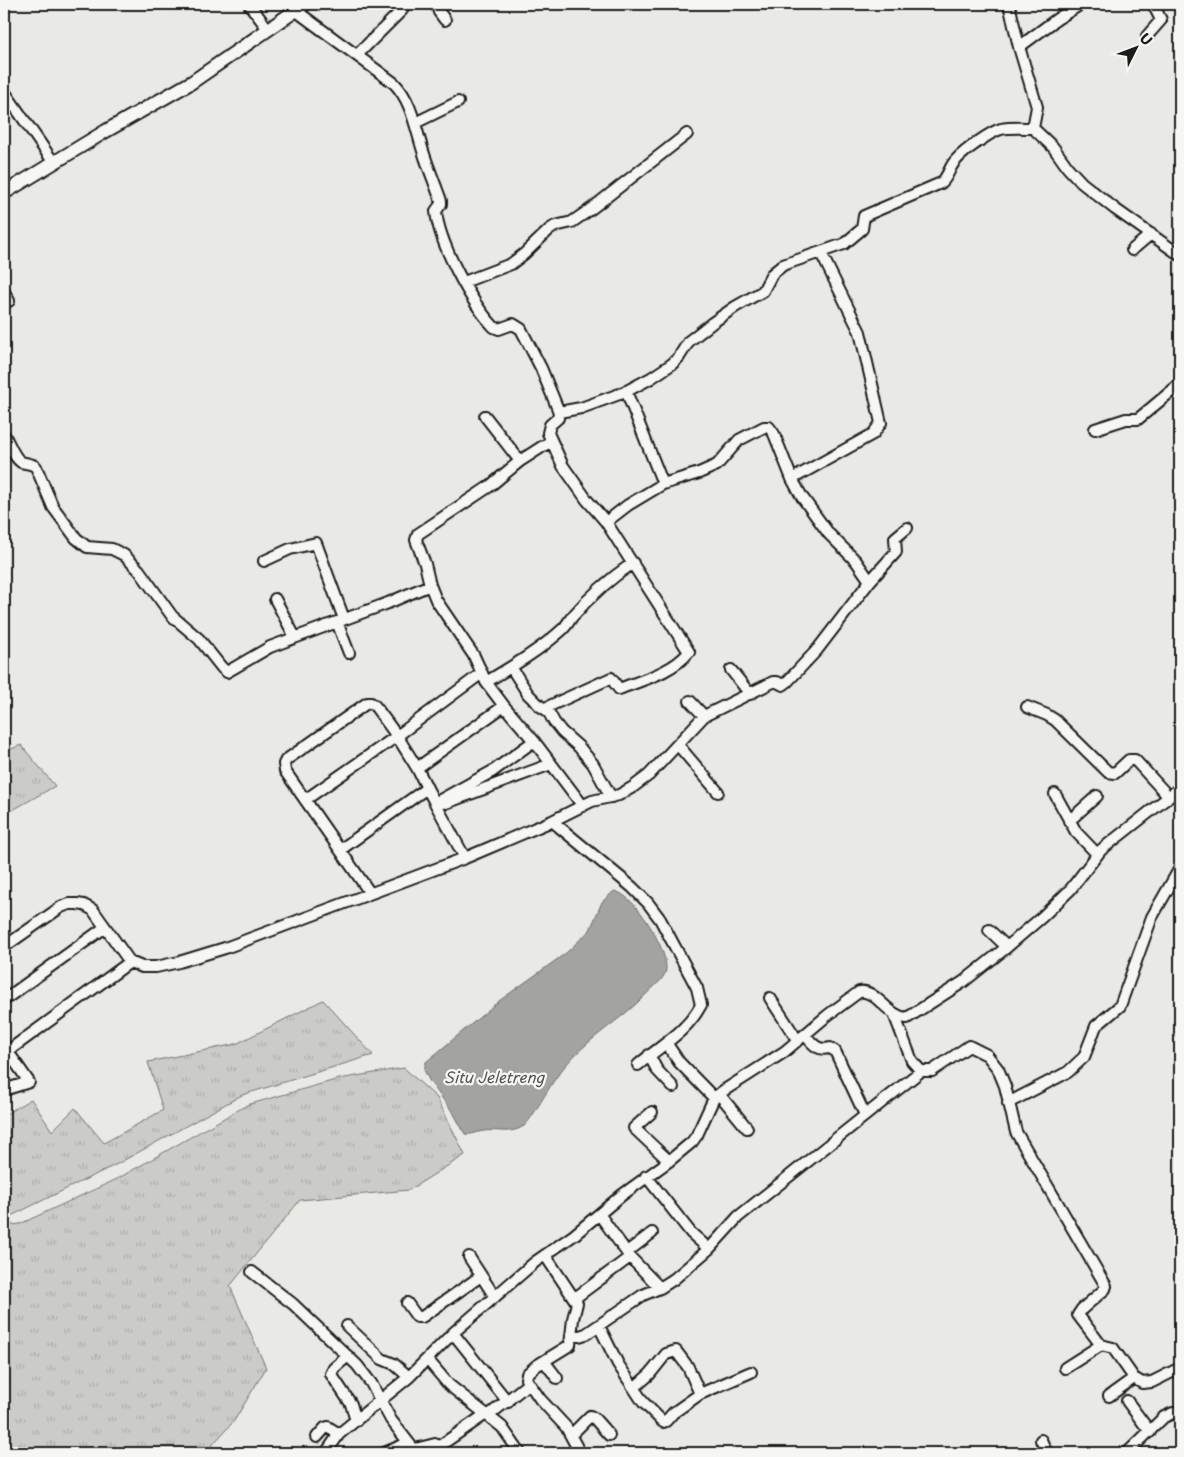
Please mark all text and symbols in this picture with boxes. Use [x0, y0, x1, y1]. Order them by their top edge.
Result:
north arrow [1112, 22, 1162, 72]
text: U [1135, 28, 1157, 50]
water label: Situ Jeletreng [444, 1065, 545, 1088]

